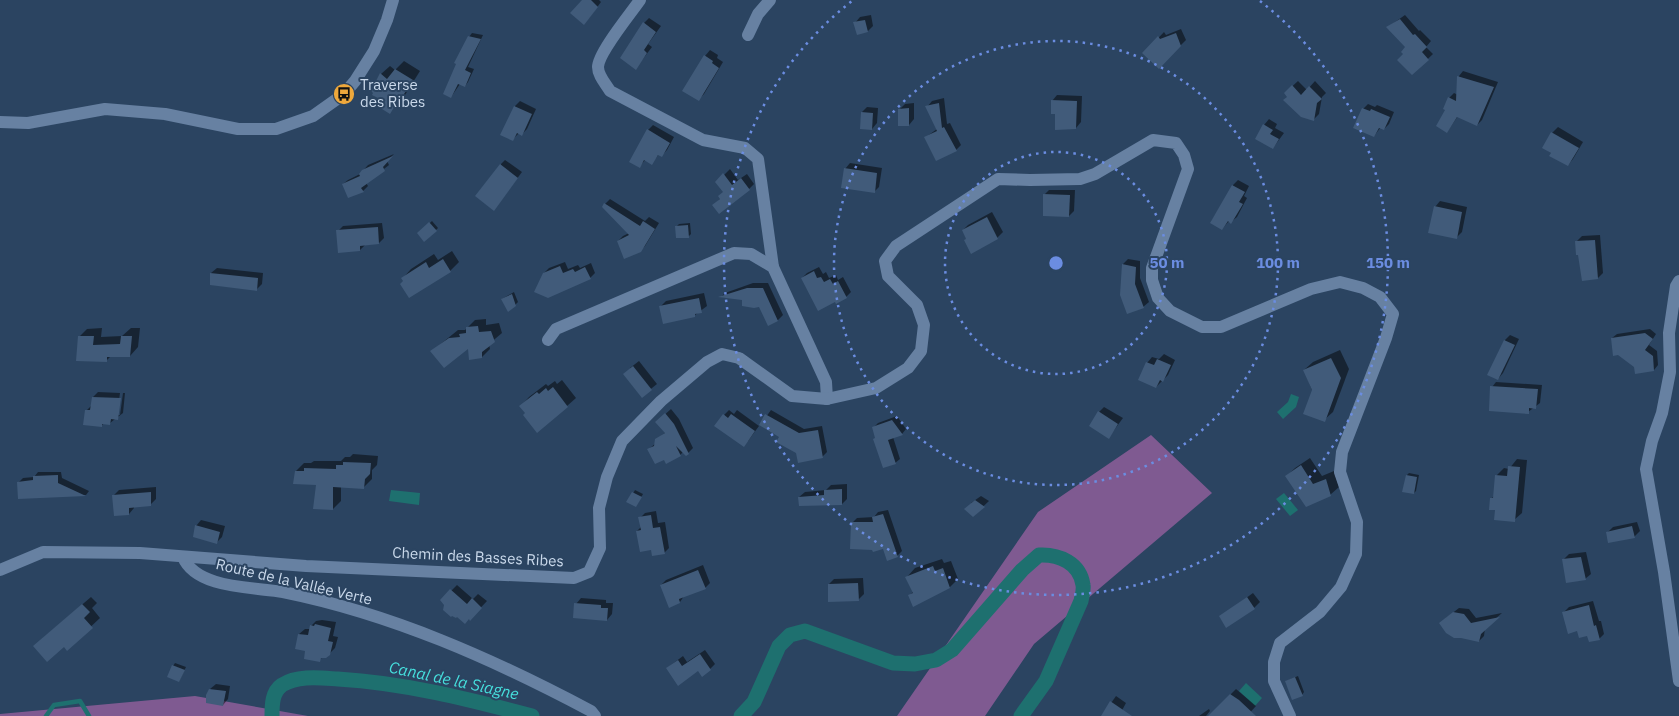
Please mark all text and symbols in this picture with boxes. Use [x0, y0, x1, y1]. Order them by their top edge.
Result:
place label: Traverse des Ribes [360, 75, 425, 111]
bus stop icon: Traverse des Ribes [332, 82, 356, 106]
text: 50 m [1150, 253, 1184, 272]
text: 100 m [1256, 253, 1300, 272]
text: 150 m [1366, 253, 1410, 272]
centre of rings [1047, 254, 1065, 272]
street label: Chemin des Basses Ribes [392, 543, 564, 570]
street label: Route de la Vallée Verte [214, 554, 374, 609]
water label: Canal de la Siagne [387, 657, 521, 703]

